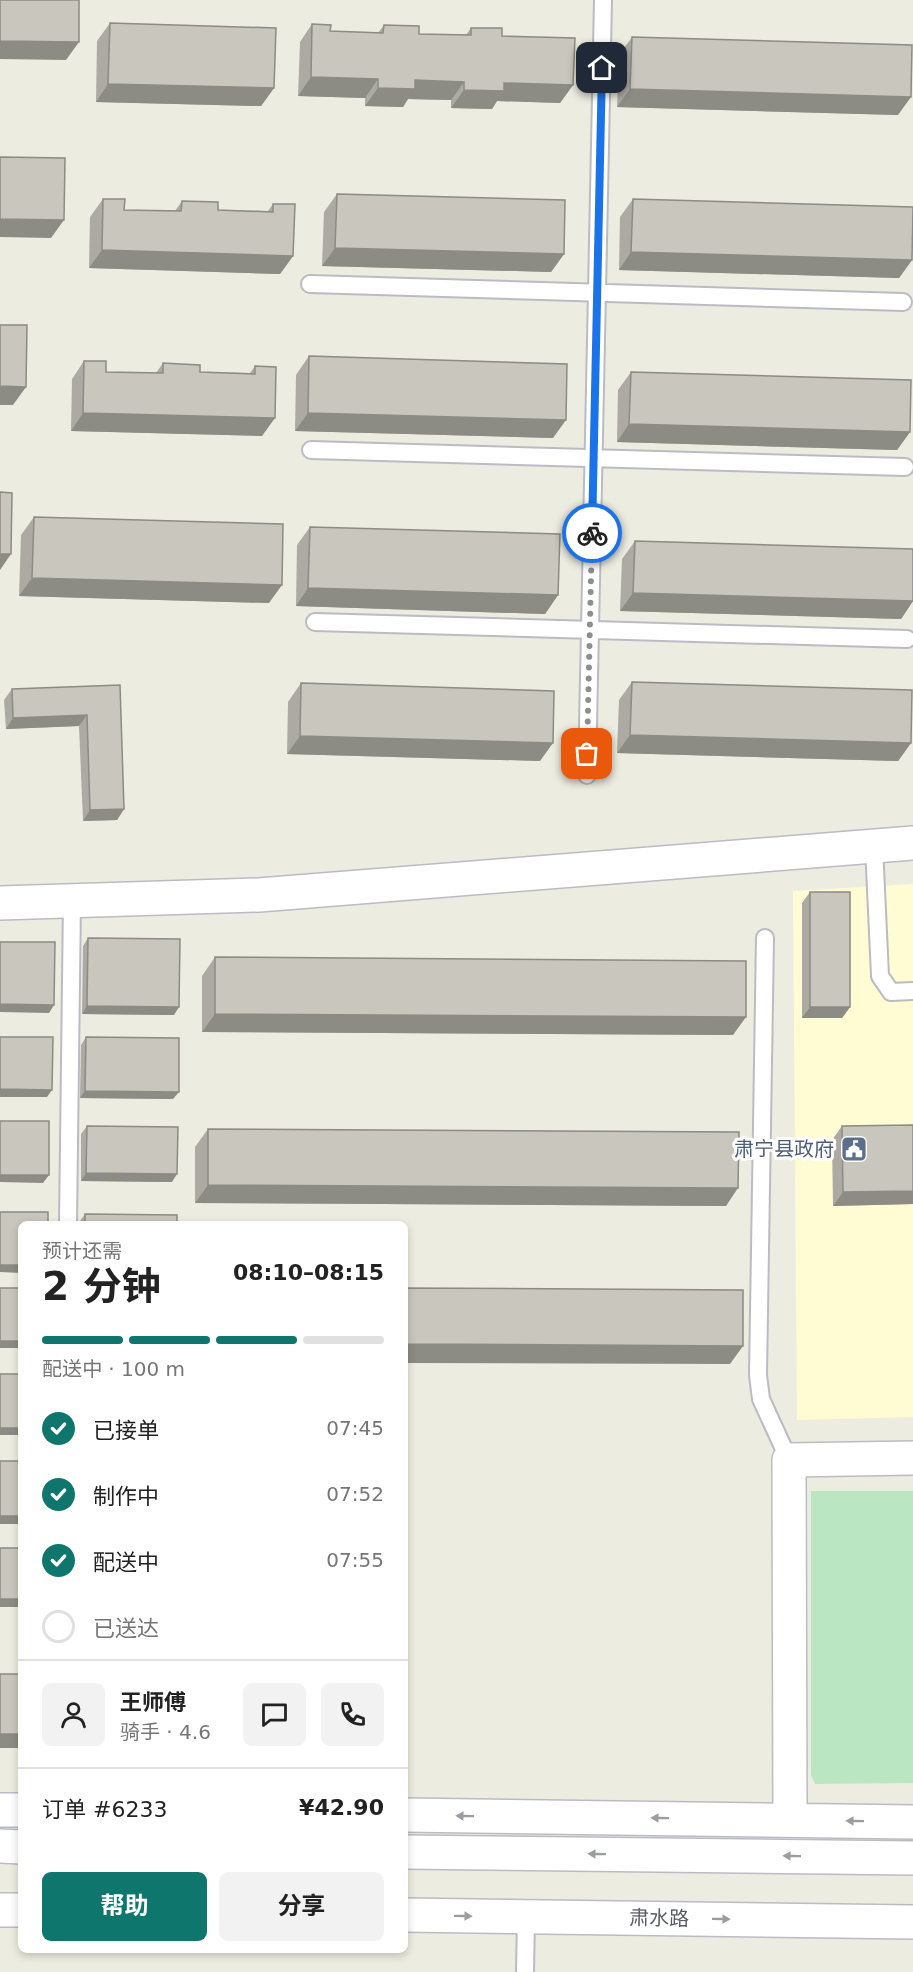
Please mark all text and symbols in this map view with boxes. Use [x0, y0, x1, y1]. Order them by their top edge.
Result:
pin [576, 42, 627, 93]
icon: home [585, 51, 618, 84]
courier [562, 503, 622, 563]
icon: bike [576, 517, 609, 550]
pin [561, 728, 612, 779]
icon: bag [570, 737, 603, 770]
public building icon: 肃宁县政府 [839, 1134, 869, 1164]
place label: 肃宁县政府 [734, 1137, 834, 1161]
text: 预计还需 [42, 1239, 122, 1263]
text: 08:10–08:15 [233, 1260, 384, 1285]
text: 2 分钟 [42, 1264, 161, 1309]
text: 配送中 · 100 m [42, 1357, 185, 1381]
icon: check [42, 1412, 75, 1445]
text: 07:45 [326, 1416, 384, 1440]
text: 已接单 [93, 1418, 159, 1443]
icon: check [42, 1478, 75, 1511]
text: 07:52 [326, 1482, 384, 1506]
text: 制作中 [93, 1484, 159, 1509]
icon: check [42, 1544, 75, 1577]
text: 07:55 [326, 1548, 384, 1572]
text: 配送中 [93, 1550, 159, 1575]
text: 已送达 [93, 1616, 159, 1641]
button: person [42, 1683, 105, 1746]
button: chat [243, 1683, 306, 1746]
button: phone [321, 1683, 384, 1746]
text: 王师傅 [120, 1690, 186, 1715]
text: 骑手 · 4.6 [120, 1720, 211, 1744]
text: ¥42.90 [299, 1795, 384, 1820]
text: 订单 #6233 [42, 1797, 167, 1822]
one-way arrow [455, 1811, 474, 1821]
one-way arrow [650, 1814, 669, 1823]
one-way arrow [845, 1816, 864, 1826]
one-way arrow [587, 1849, 606, 1859]
one-way arrow [782, 1851, 801, 1861]
button: 帮助 [42, 1872, 207, 1941]
button: 分享 [219, 1872, 384, 1941]
street label: 肃水路 [629, 1905, 689, 1931]
one-way arrow [454, 1911, 473, 1921]
one-way arrow [712, 1914, 731, 1924]

